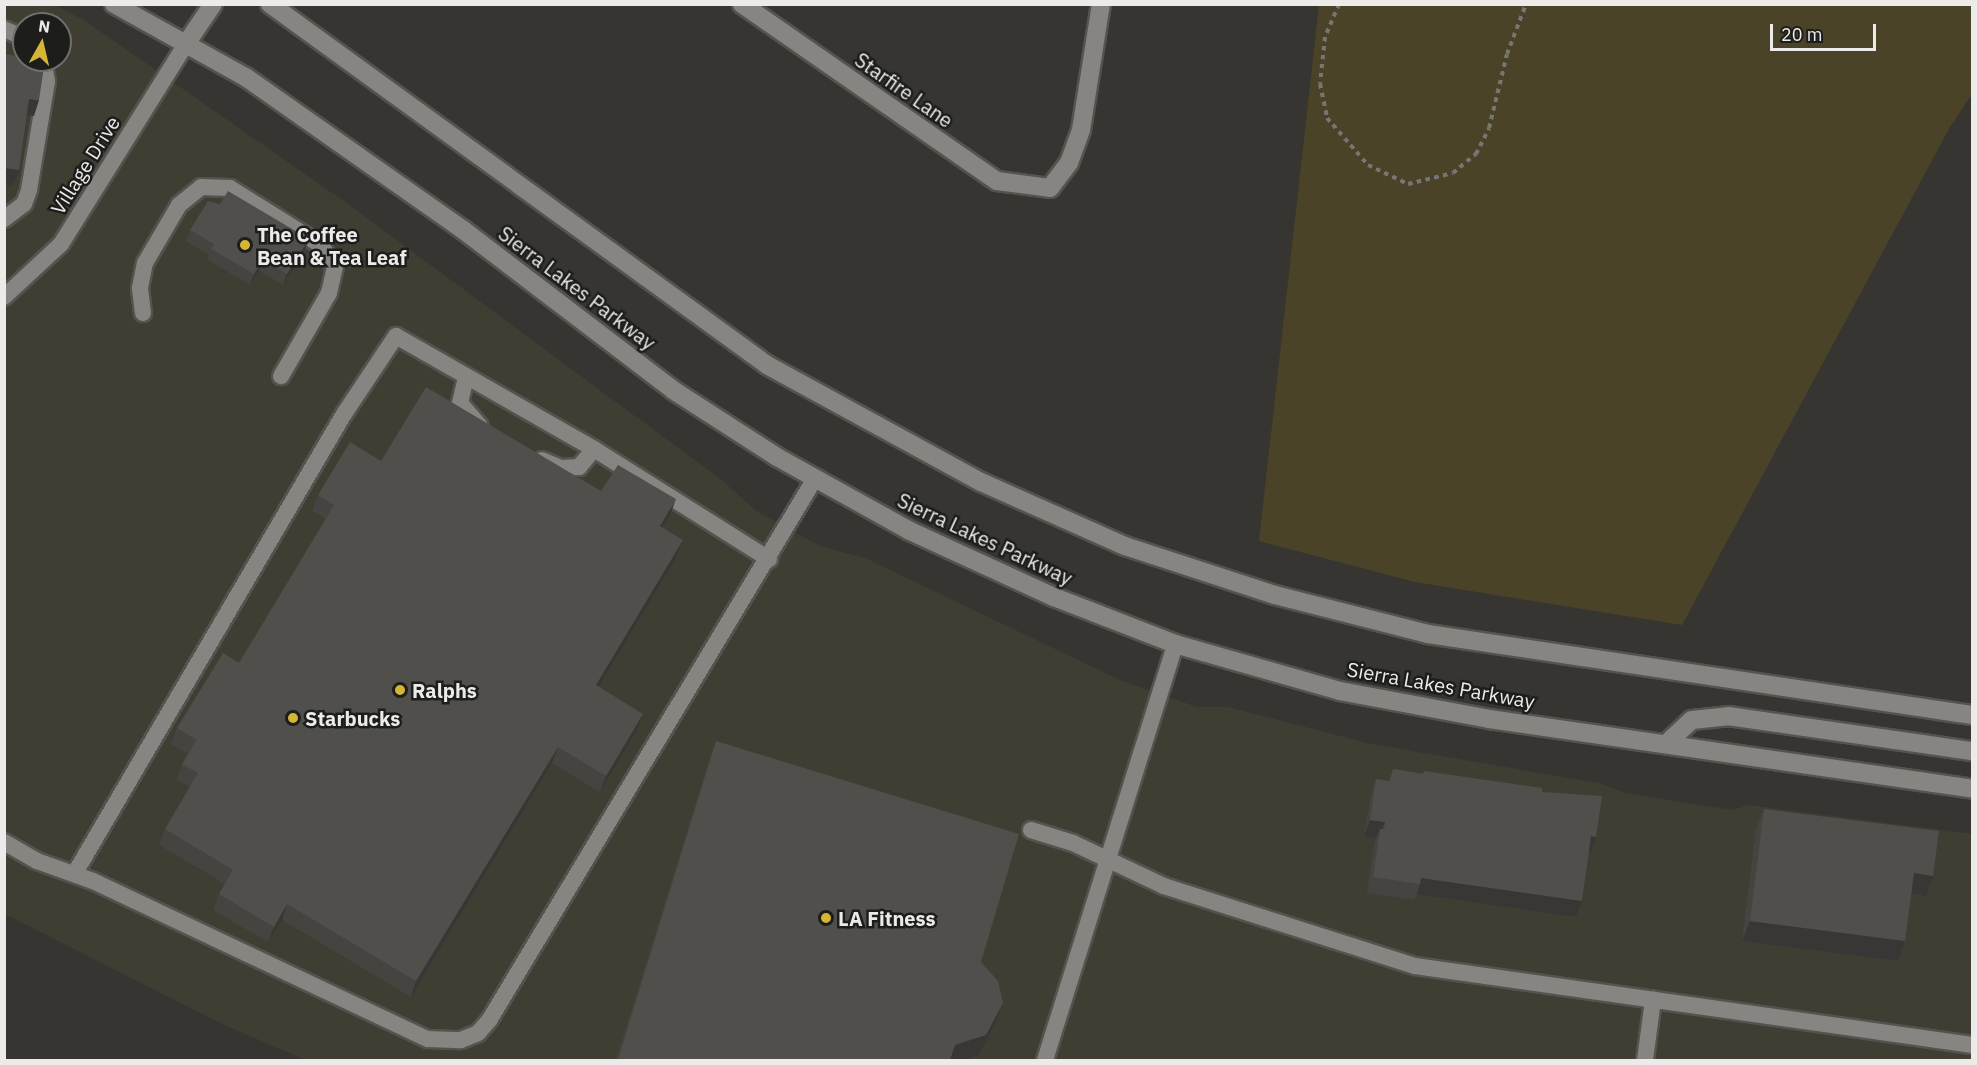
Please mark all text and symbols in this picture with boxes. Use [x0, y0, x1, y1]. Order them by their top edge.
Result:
north arrow [12, 12, 72, 72]
scale bar [1773, 12, 1880, 50]
text: N [37, 15, 51, 37]
text: 20 m [1781, 23, 1823, 46]
street label: Starfire Lane [850, 47, 958, 133]
street label: Village Drive [45, 111, 125, 219]
street label: Sierra Lakes Parkway [494, 221, 660, 355]
place label: The Coffee Bean & Tea Leaf [257, 222, 407, 269]
marker: The Coffee Bean & Tea Leaf [238, 238, 252, 252]
street label: Sierra Lakes Parkway [894, 488, 1076, 590]
street label: Sierra Lakes Parkway [1345, 657, 1537, 713]
place label: Ralphs [412, 678, 477, 702]
marker: Ralphs [393, 683, 407, 697]
place label: Starbucks [305, 706, 400, 730]
marker: Starbucks [286, 711, 300, 725]
place label: LA Fitness [838, 906, 936, 930]
marker: LA Fitness [819, 911, 833, 925]

